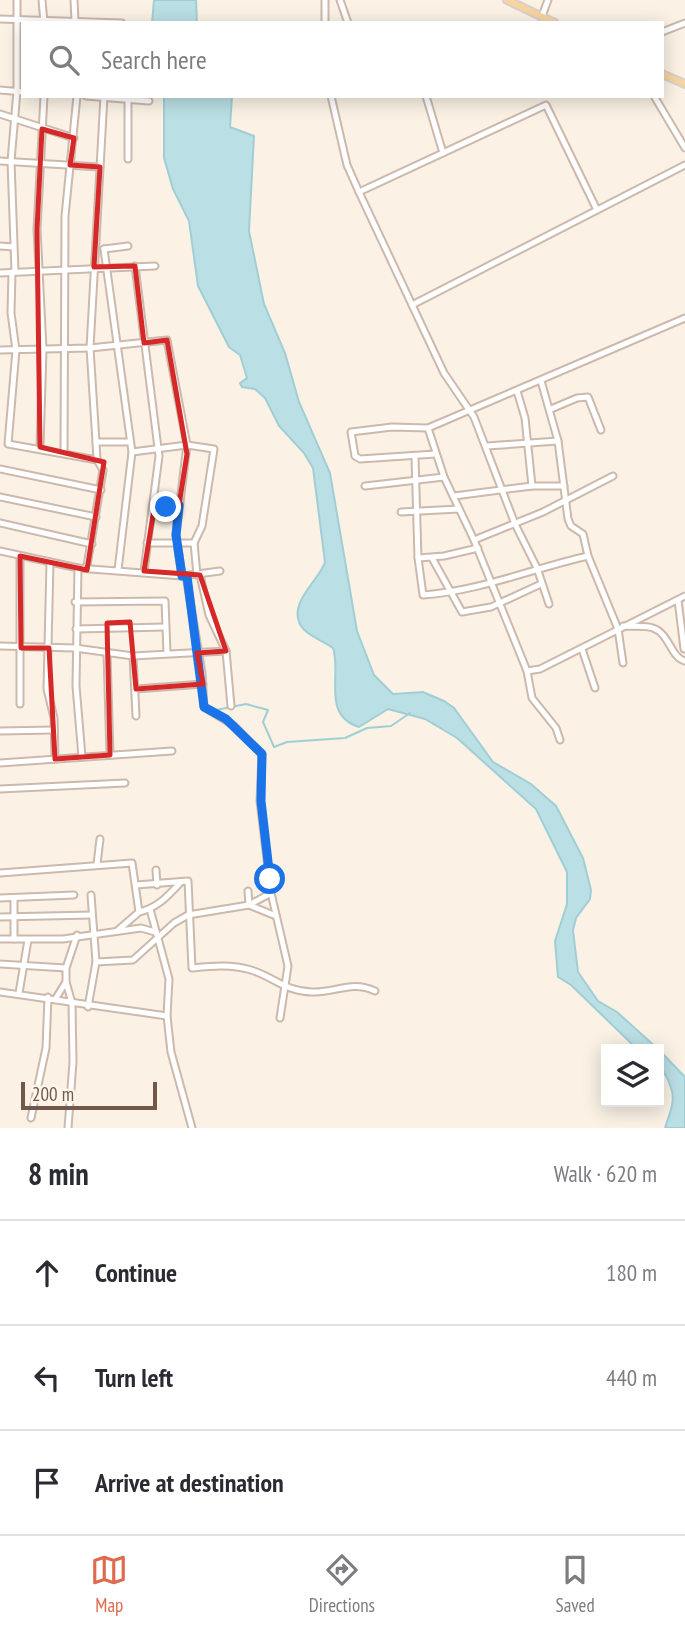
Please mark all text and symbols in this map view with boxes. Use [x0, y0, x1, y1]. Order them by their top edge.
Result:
search box [21, 21, 664, 98]
icon: search [45, 41, 83, 79]
text: Search here [101, 43, 207, 76]
route end [150, 491, 181, 522]
route start [254, 863, 285, 894]
map controls [601, 1044, 664, 1107]
button: layers [601, 1044, 664, 1107]
scale bar [21, 1079, 158, 1111]
text: 200 m [32, 1082, 74, 1106]
text: 8 min [28, 1154, 89, 1193]
text: Walk · 620 m [554, 1159, 657, 1188]
icon: ahead [28, 1254, 66, 1292]
text: Continue [95, 1256, 177, 1289]
text: 180 m [606, 1258, 657, 1287]
icon: left [28, 1359, 66, 1397]
text: Turn left [95, 1361, 173, 1394]
text: 440 m [606, 1363, 657, 1392]
icon: arrive [28, 1464, 66, 1502]
text: Arrive at destination [95, 1466, 284, 1499]
tab: Map [90, 1551, 128, 1617]
tab: Directions [309, 1551, 375, 1617]
tab: Saved [556, 1551, 595, 1617]

